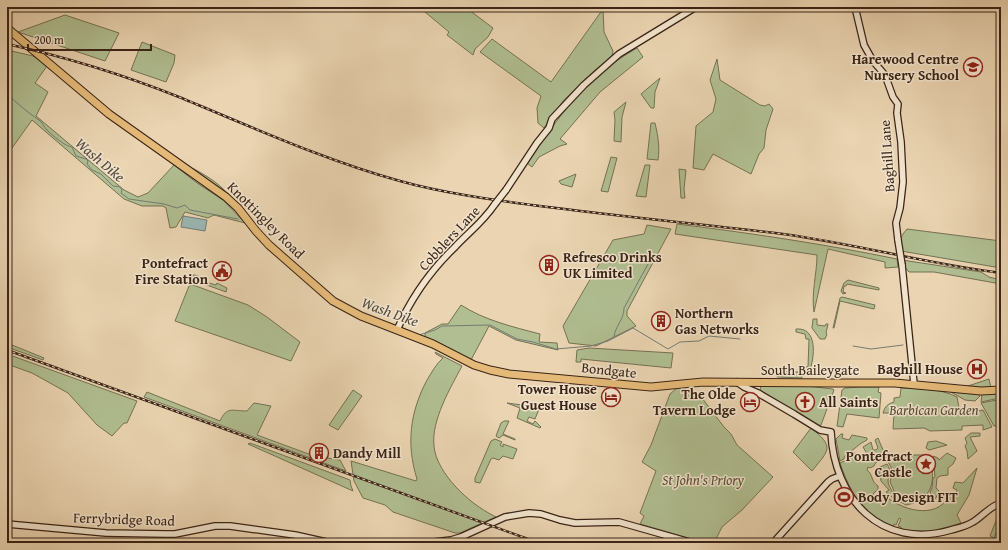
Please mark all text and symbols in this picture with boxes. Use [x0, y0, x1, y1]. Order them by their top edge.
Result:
scale bar [28, 26, 151, 52]
text: 200 m [34, 31, 64, 48]
place label: Harewood Centre Nursery School [852, 49, 960, 85]
school or university icon: Harewood Centre Nursery School [962, 56, 984, 78]
street label: Baghill Lane [874, 119, 899, 193]
water label: Wash Dike [71, 133, 130, 187]
street label: Knottingley Road [223, 177, 309, 263]
street label: Cobblers Lane [414, 201, 485, 275]
place label: Refresco Drinks UK Limited [563, 247, 662, 283]
place label: Pontefract Fire Station [135, 253, 209, 289]
building icon: Refresco Drinks UK Limited [538, 254, 560, 276]
public building icon: Pontefract Fire Station [211, 260, 233, 282]
water label: Wash Dike [359, 292, 422, 332]
place label: Northern Gas Networks [675, 303, 759, 339]
building icon: Northern Gas Networks [650, 310, 672, 332]
street label: Bondgate [580, 357, 638, 383]
hospital icon: Baghill House [966, 358, 988, 380]
place label: Baghill House [877, 359, 963, 379]
street label: South Baileygate [761, 360, 860, 380]
place label: Tower House Guest House [518, 379, 597, 415]
place label: The Olde Tavern Lodge [653, 384, 736, 420]
hotel icon: Tower House Guest House [600, 386, 622, 408]
hotel icon: The Olde Tavern Lodge [739, 391, 761, 413]
church icon: All Saints [794, 391, 816, 413]
place label: All Saints [819, 392, 878, 412]
park label: Barbican Garden [888, 400, 979, 420]
building icon: Dandy Mill [308, 442, 330, 464]
place label: Dandy Mill [333, 443, 402, 463]
place label: Pontefract Castle [846, 446, 913, 482]
place icon: Pontefract Castle [915, 453, 937, 475]
park label: St John's Priory [662, 470, 744, 490]
sports icon: Body Design FIT [833, 486, 855, 508]
place label: Body Design FIT [858, 487, 958, 507]
street label: Ferrybridge Road [73, 507, 176, 531]

